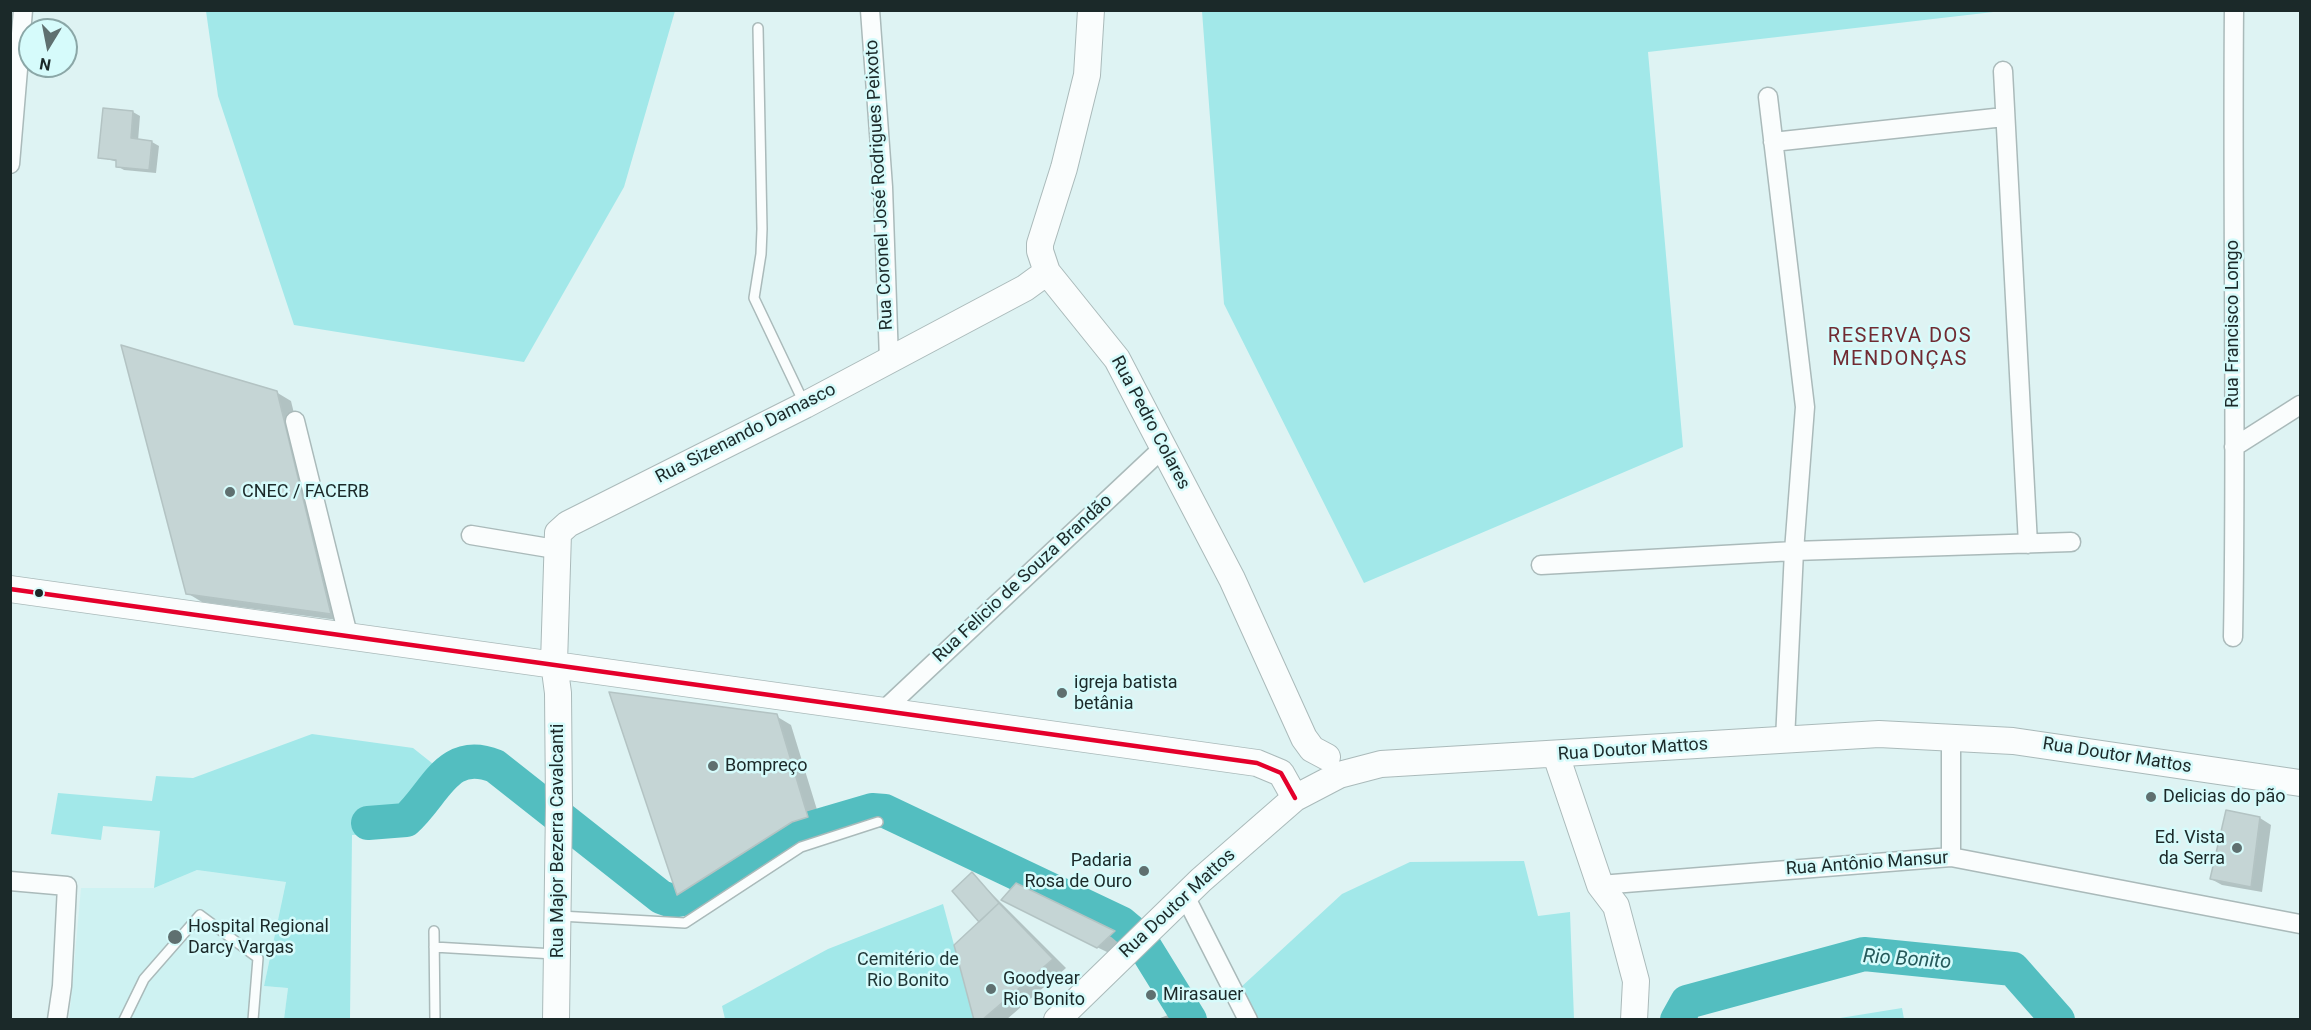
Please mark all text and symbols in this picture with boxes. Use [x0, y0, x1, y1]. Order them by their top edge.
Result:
north arrow [18, 18, 78, 78]
street label: Rua Coronel José Rodrigues Peixoto [862, 39, 898, 331]
text: N [38, 54, 52, 75]
street label: Rua Francisco Longo [2222, 240, 2244, 408]
district label: RESERVA DOS MENDONÇAS [1828, 325, 1972, 372]
street label: Rua Pedro Colares [1106, 353, 1194, 493]
street label: Rua Sizenando Damasco [652, 379, 840, 489]
place label: CNEC / FACERB [242, 481, 369, 503]
marker: CNEC / FACERB [223, 485, 237, 499]
street label: Rua Felicio de Souza Brandão [929, 490, 1117, 668]
unlabelled marker [33, 587, 45, 599]
place label: igreja batista betânia [1074, 672, 1178, 714]
marker: igreja batista betânia [1055, 686, 1069, 700]
street label: Rua Major Bezerra Cavalcanti [547, 724, 569, 958]
street label: Rua Doutor Mattos [1557, 734, 1709, 766]
street label: Rua Doutor Mattos [2041, 734, 2193, 778]
place label: Bompreço [725, 755, 808, 777]
marker: Bompreço [706, 759, 720, 773]
place label: Delicias do pão [2163, 786, 2286, 808]
marker: Delicias do pão [2144, 790, 2158, 804]
place label: Ed. Vista da Serra [2155, 827, 2225, 870]
marker: Ed. Vista da Serra [2230, 841, 2244, 855]
street label: Rua Doutor Mattos [1116, 845, 1240, 963]
street label: Rua Antônio Mansur [1785, 848, 1949, 880]
place label: Padaria Rosa de Ouro [1024, 850, 1132, 892]
marker: Padaria Rosa de Ouro [1137, 864, 1151, 878]
place label: Hospital Regional Darcy Vargas [188, 916, 329, 958]
marker: Hospital Regional Darcy Vargas [166, 928, 184, 946]
water label: Rio Bonito [1862, 945, 1952, 975]
park label: Cemitério de Rio Bonito [857, 949, 959, 992]
place label: Goodyear Rio Bonito [1003, 968, 1085, 1010]
marker: Goodyear Rio Bonito [984, 982, 998, 996]
place label: Mirasauer [1163, 984, 1243, 1006]
marker: Mirasauer [1144, 988, 1158, 1002]

